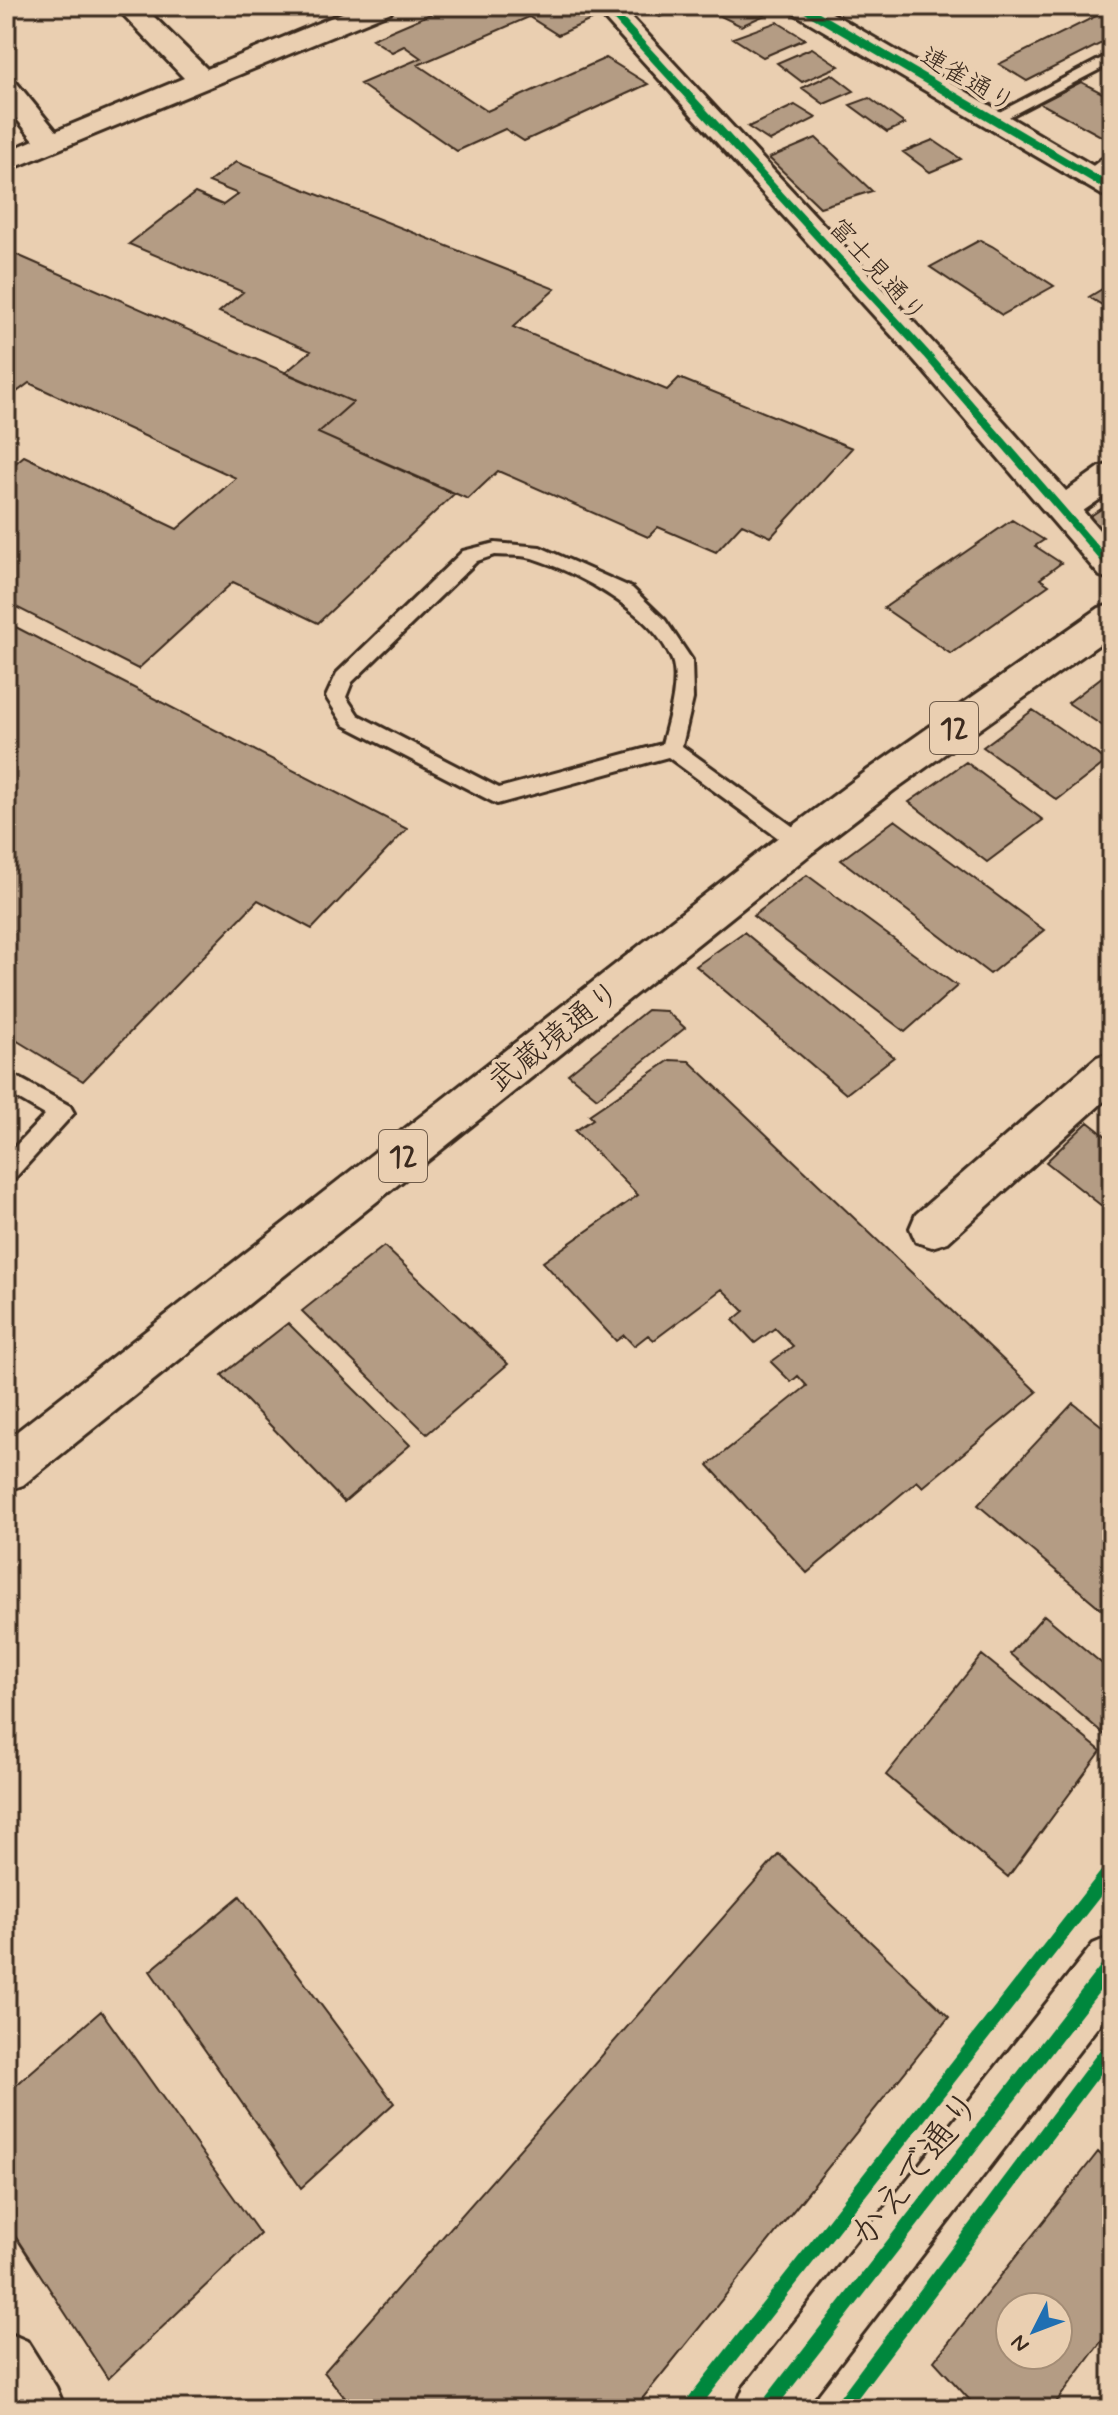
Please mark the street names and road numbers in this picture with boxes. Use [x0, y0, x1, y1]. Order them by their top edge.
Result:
street label: 連雀通り [913, 40, 1021, 121]
street label: 富士見通り [820, 212, 933, 331]
road number: 12 [930, 702, 978, 754]
street label: 武蔵境通り [479, 972, 631, 1103]
road number: 12 [379, 1130, 427, 1182]
street label: かえで通り [840, 2081, 994, 2258]

